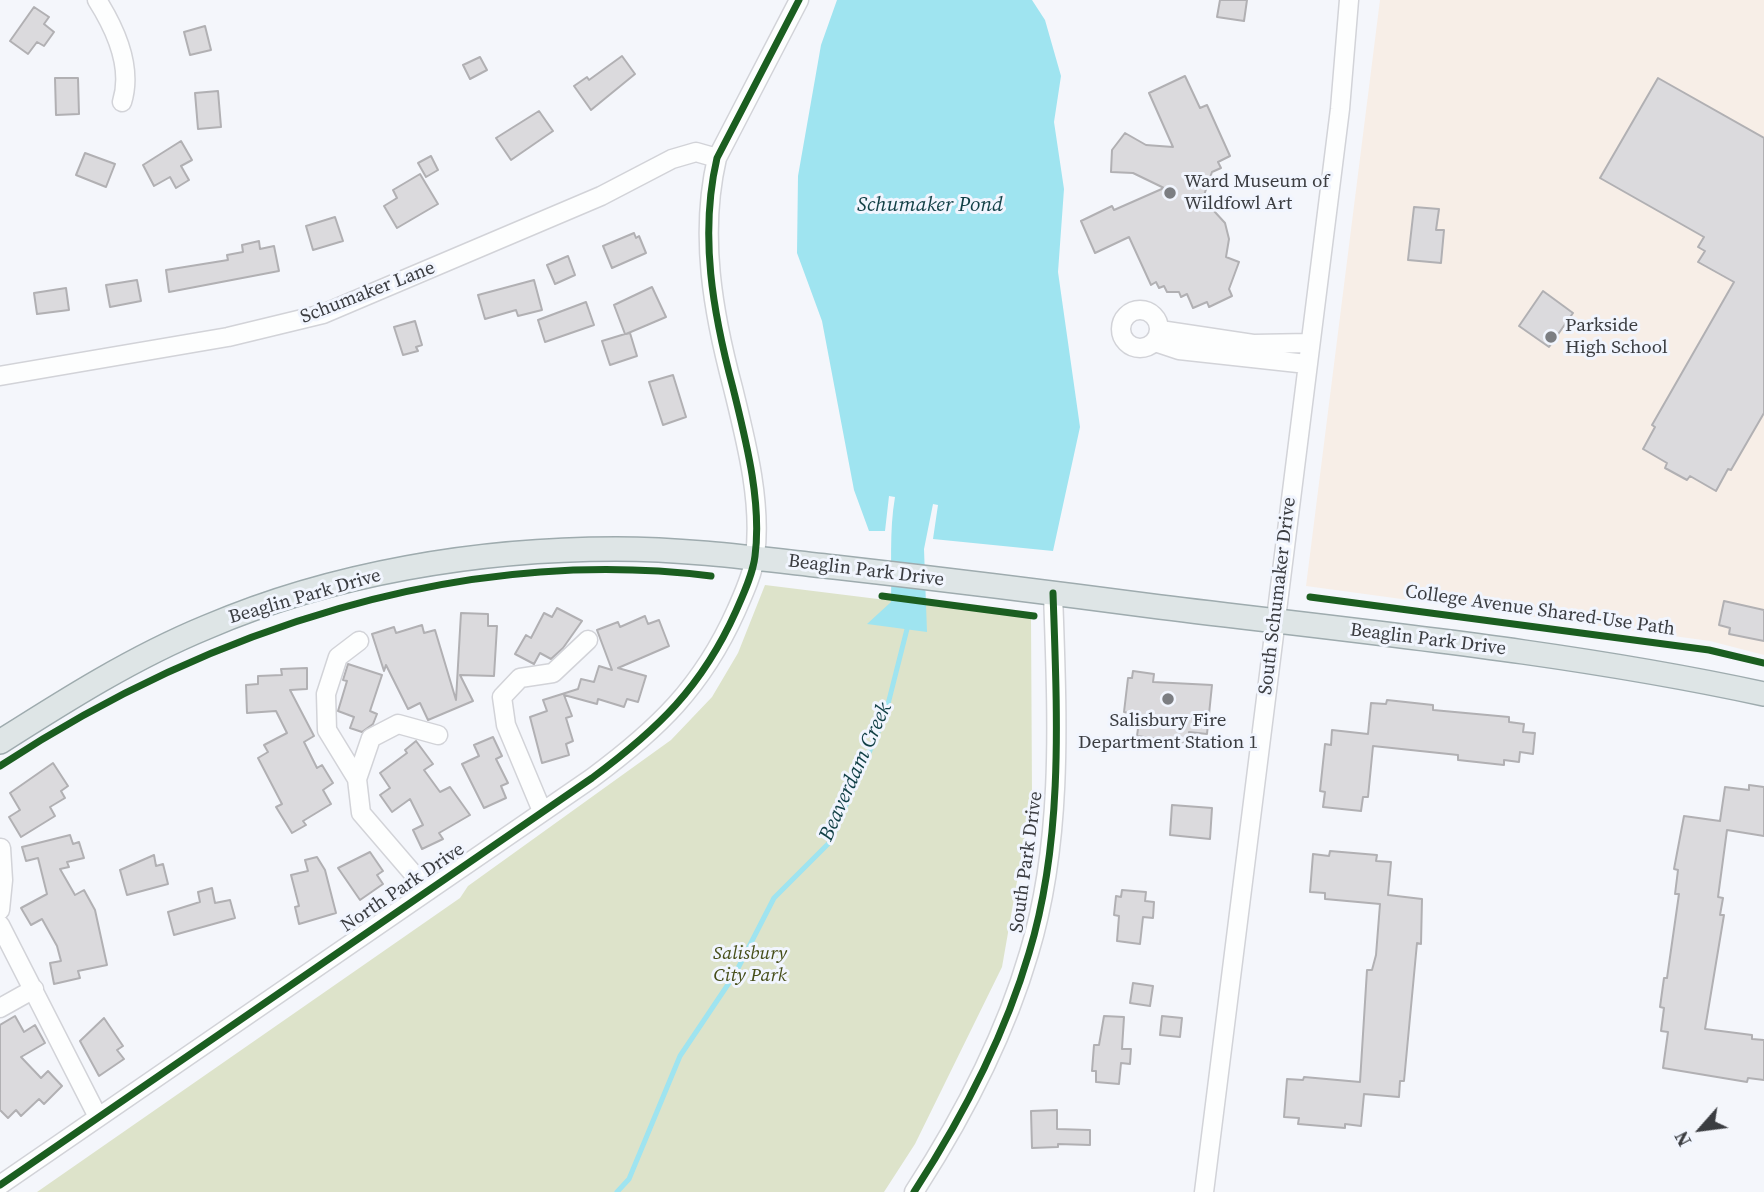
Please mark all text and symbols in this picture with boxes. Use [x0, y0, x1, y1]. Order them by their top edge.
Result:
place label: Ward Museum of Wildfowl Art [1184, 171, 1329, 215]
marker: Ward Museum of Wildfowl Art [1162, 185, 1178, 201]
water label: Schumaker Pond [857, 193, 1003, 219]
street label: Schumaker Lane [298, 257, 438, 329]
place label: Parkside High School [1565, 315, 1668, 359]
marker: Parkside High School [1543, 329, 1559, 345]
street label: South Schumaker Drive [1255, 496, 1301, 696]
street label: Beaglin Park Drive [787, 550, 945, 592]
street label: Beaglin Park Drive [226, 564, 384, 630]
street label: College Avenue Shared-Use Path [1404, 581, 1676, 641]
street label: Beaglin Park Drive [1349, 619, 1507, 661]
marker: Salisbury Fire Department Station 1 [1160, 691, 1176, 707]
water label: Beaverdam Creek [814, 699, 898, 845]
place label: Salisbury Fire Department Station 1 [1078, 710, 1258, 754]
street label: South Park Drive [1006, 790, 1048, 934]
street label: North Park Drive [337, 838, 469, 938]
park label: Salisbury City Park [713, 943, 787, 987]
north arrow [1666, 1094, 1736, 1164]
text: N [1668, 1127, 1697, 1151]

